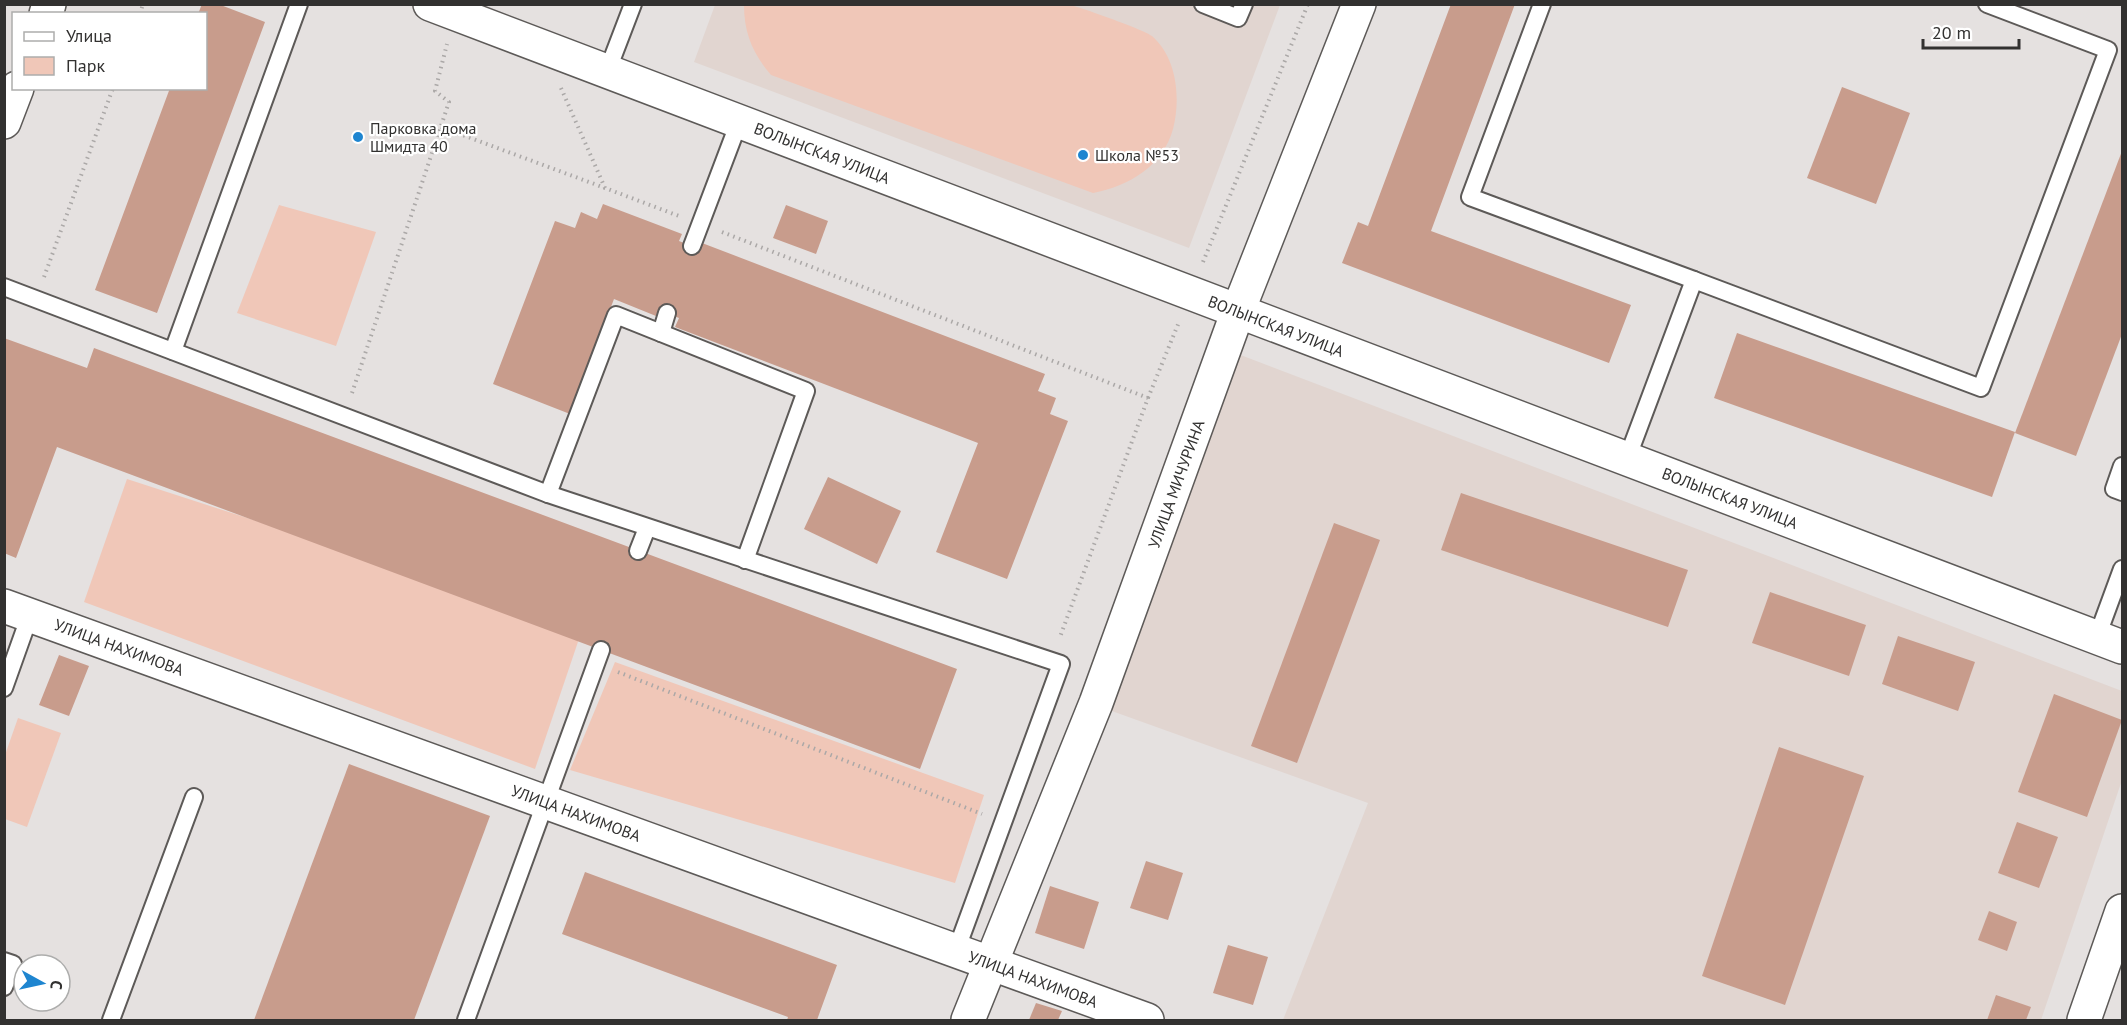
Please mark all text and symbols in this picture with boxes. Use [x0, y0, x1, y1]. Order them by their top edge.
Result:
legend [12, 12, 207, 90]
scale bar [1923, 12, 2019, 50]
text: 20 m [1932, 21, 1971, 44]
text: Улица [66, 24, 112, 47]
text: Парк [66, 54, 106, 77]
place label: Парковка дома Шмидта 40 [370, 118, 477, 156]
street label: ВОЛЫНСКАЯ УЛИЦА [751, 118, 893, 188]
marker: Парковка дома Шмидта 40 [351, 130, 365, 144]
place label: Школа №53 [1095, 145, 1179, 165]
marker: Школа №53 [1076, 148, 1090, 162]
street label: ВОЛЫНСКАЯ УЛИЦА [1205, 291, 1347, 361]
street label: УЛИЦА МИЧУРИНА [1143, 416, 1209, 551]
street label: ВОЛЫНСКАЯ УЛИЦА [1659, 463, 1801, 533]
street label: УЛИЦА НАХИМОВА [52, 614, 187, 680]
street label: УЛИЦА НАХИМОВА [509, 780, 644, 846]
street label: УЛИЦА НАХИМОВА [966, 946, 1101, 1012]
north arrow [12, 953, 72, 1013]
text: С [46, 979, 67, 991]

